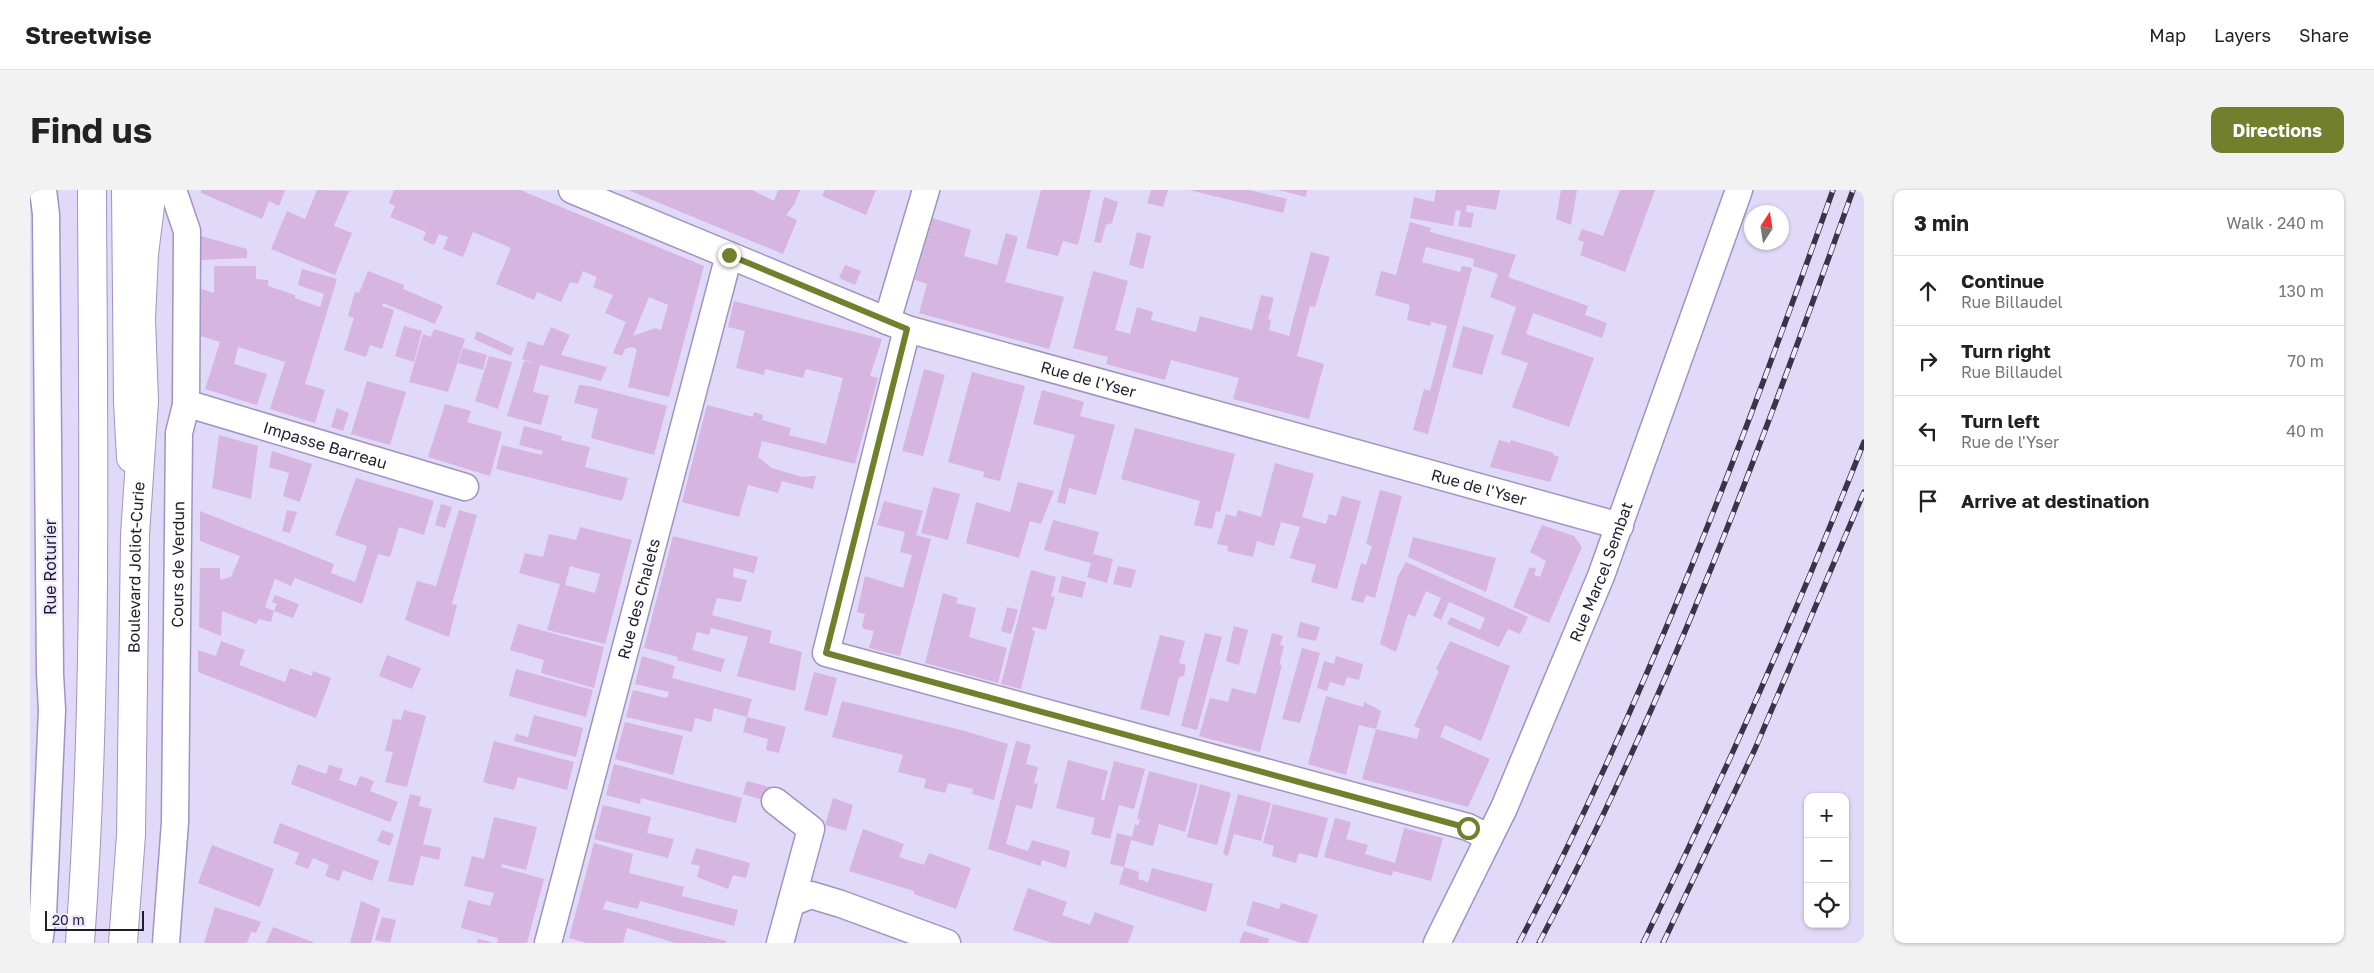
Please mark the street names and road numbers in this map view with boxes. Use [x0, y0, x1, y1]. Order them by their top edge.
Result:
street label: Rue de l'Yser [1038, 356, 1139, 402]
street label: Impasse Barreau [261, 417, 390, 473]
street label: Rue de l'Yser [1429, 464, 1529, 510]
street label: Boulevard Joliot-Curie [123, 481, 149, 653]
street label: Rue Marcel Sembat [1565, 499, 1637, 645]
street label: Cours de Verdun [167, 501, 188, 628]
street label: Rue Roturier [40, 519, 60, 615]
street label: Rue des Chalets [613, 536, 664, 661]

